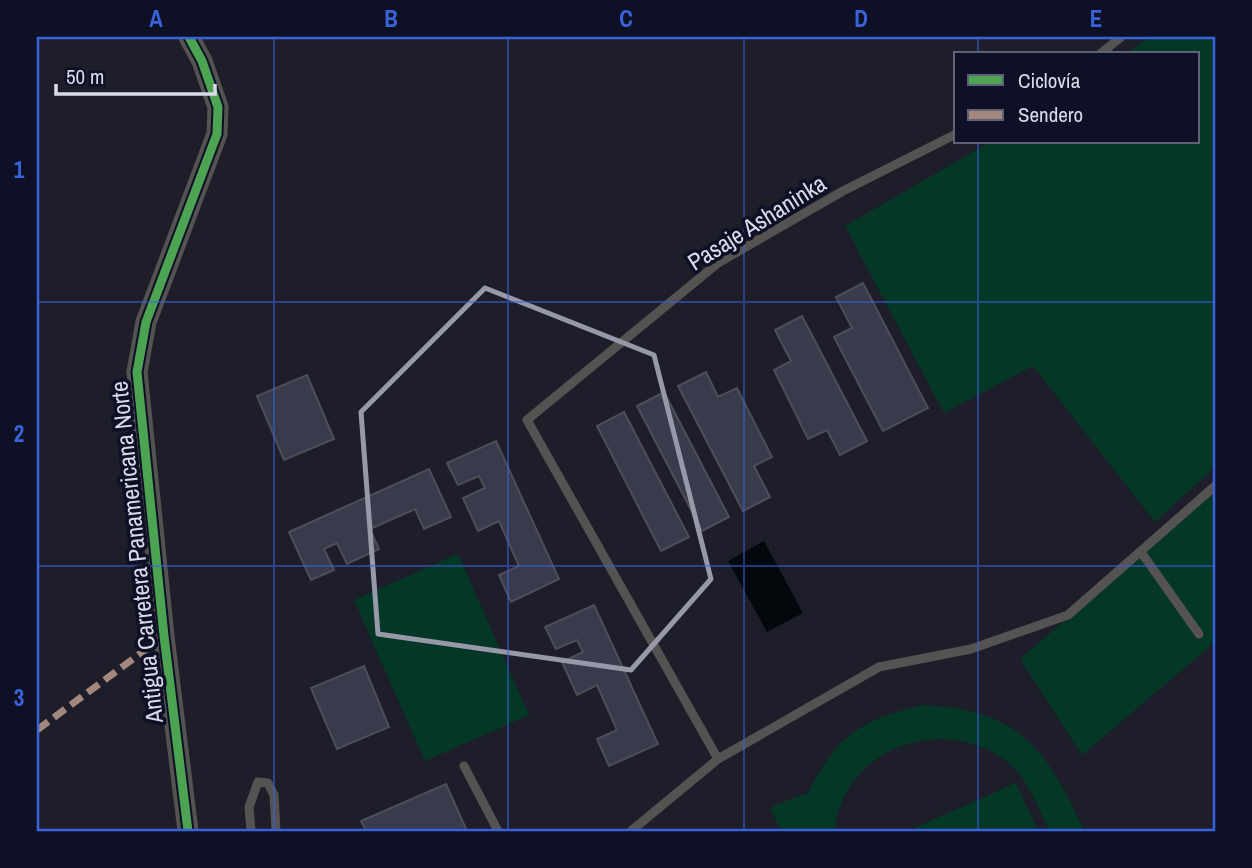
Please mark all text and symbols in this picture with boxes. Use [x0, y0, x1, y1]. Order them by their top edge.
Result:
text: A [149, 3, 163, 34]
text: B [384, 3, 398, 34]
text: C [619, 3, 633, 34]
text: D [854, 3, 868, 34]
text: E [1090, 3, 1102, 34]
scale bar [56, 52, 215, 96]
legend [954, 52, 1200, 144]
text: 50 m [66, 62, 104, 91]
text: Ciclovía [1018, 66, 1081, 95]
text: Sendero [1018, 100, 1083, 129]
text: 1 [14, 154, 25, 185]
street label: Pasaje Ashaninka [681, 167, 832, 277]
street label: Antigua Carretera Panamericana Norte [102, 380, 170, 726]
text: 2 [14, 418, 24, 449]
text: 3 [14, 682, 24, 713]

